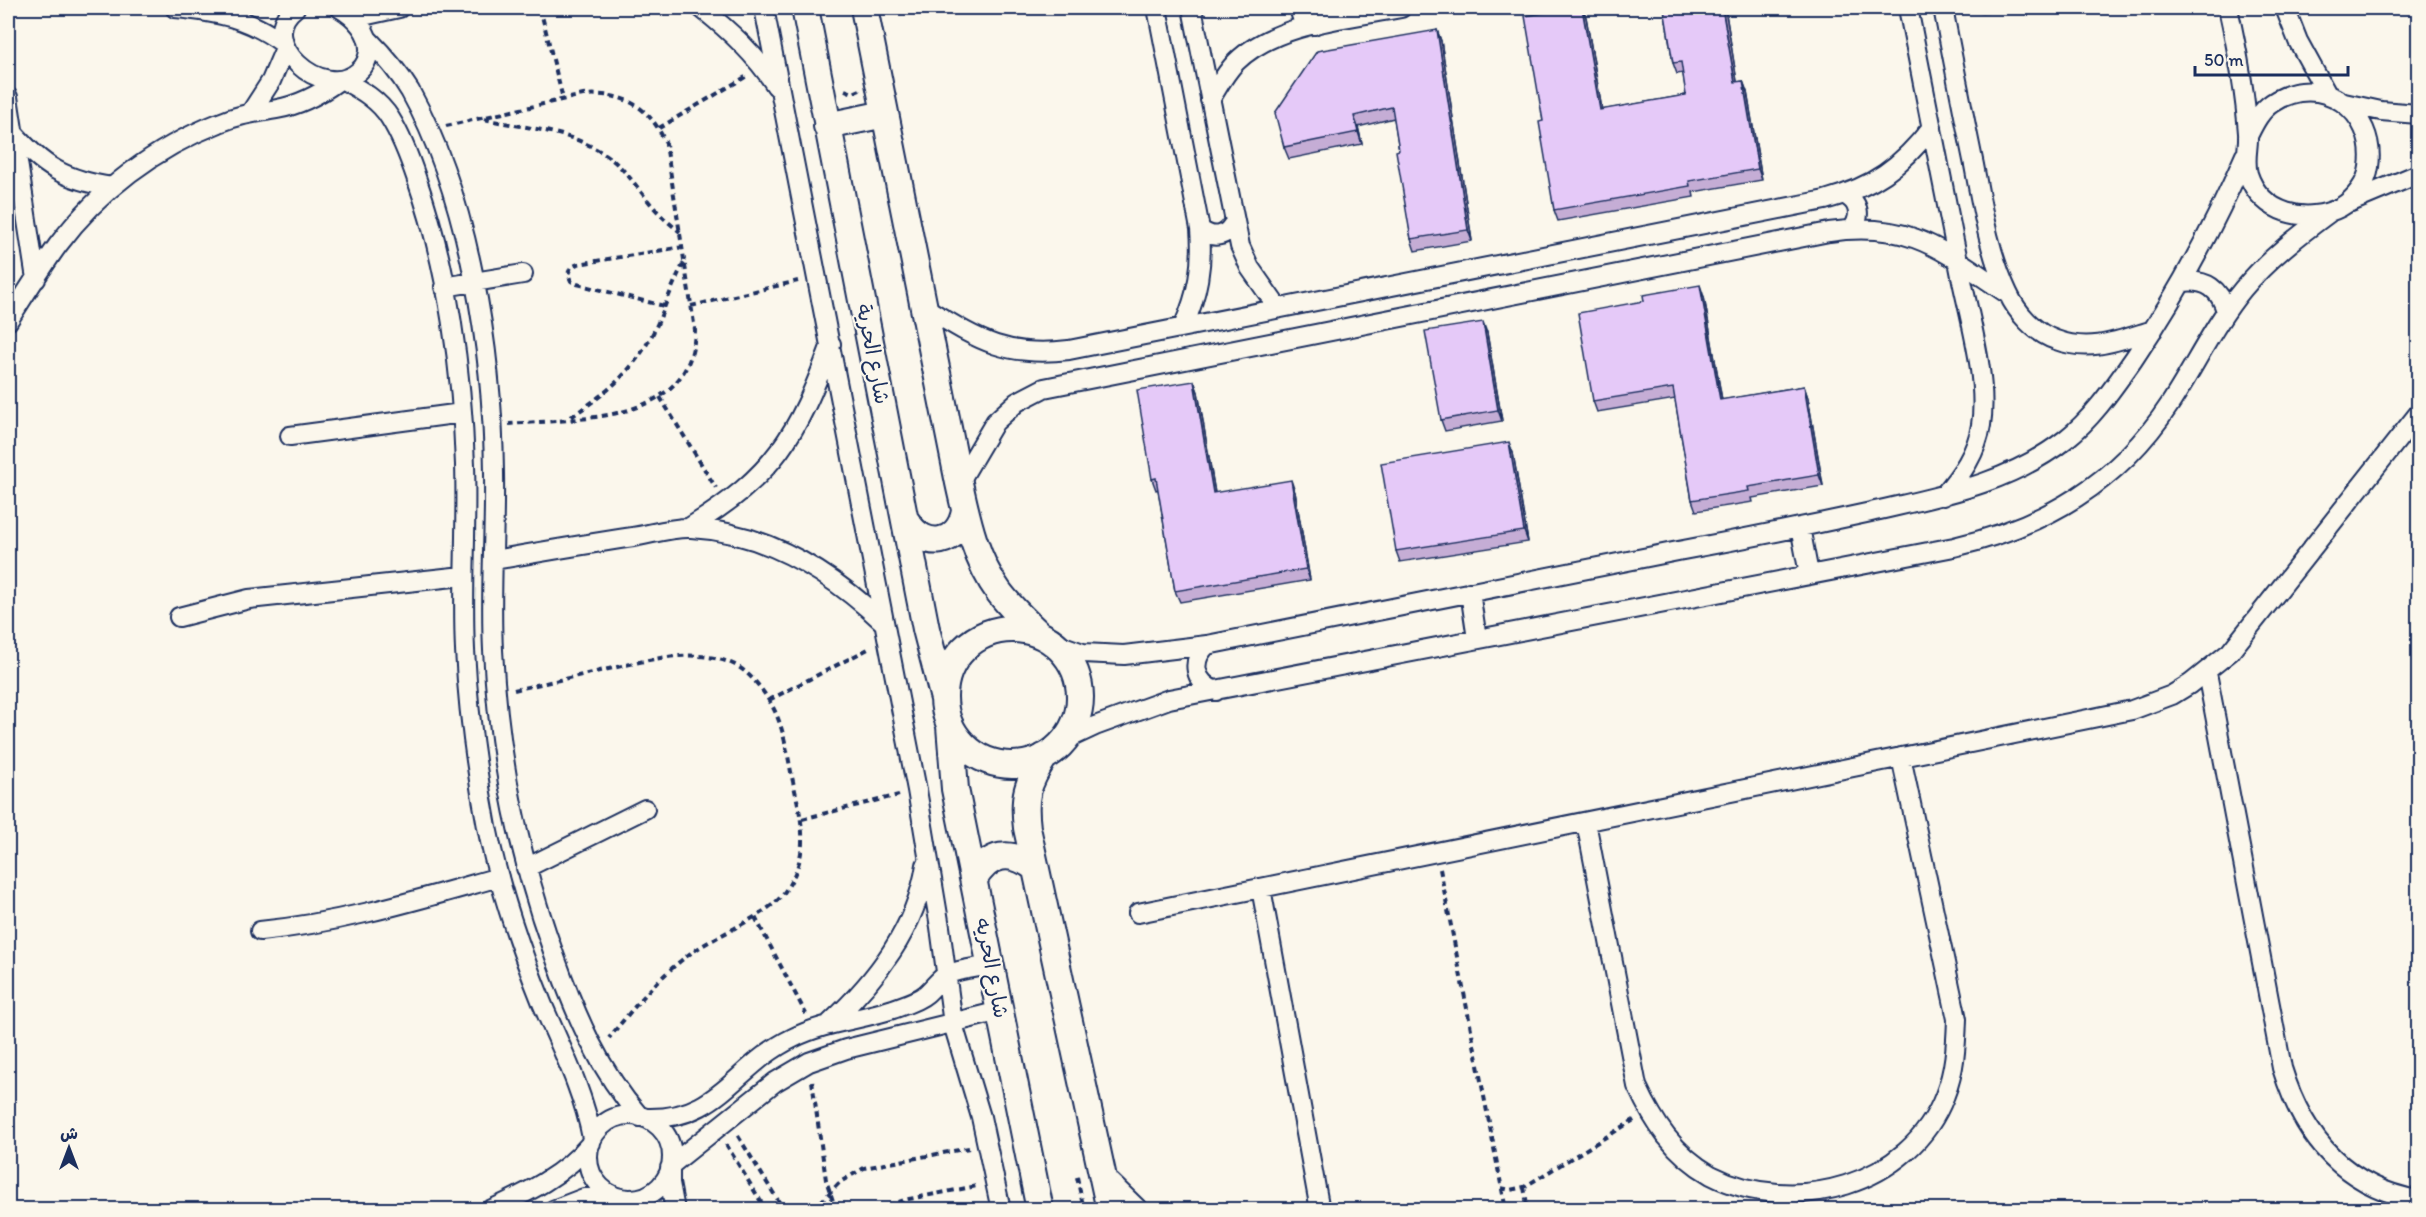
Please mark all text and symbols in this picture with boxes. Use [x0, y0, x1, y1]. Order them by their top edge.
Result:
scale bar [2195, 39, 2348, 77]
text: 50 m [2204, 49, 2244, 71]
street label: شارع الحرية [849, 302, 895, 407]
street label: شارع الحريه [968, 916, 1014, 1021]
north arrow [39, 1118, 99, 1178]
text: ش [60, 1124, 78, 1143]

